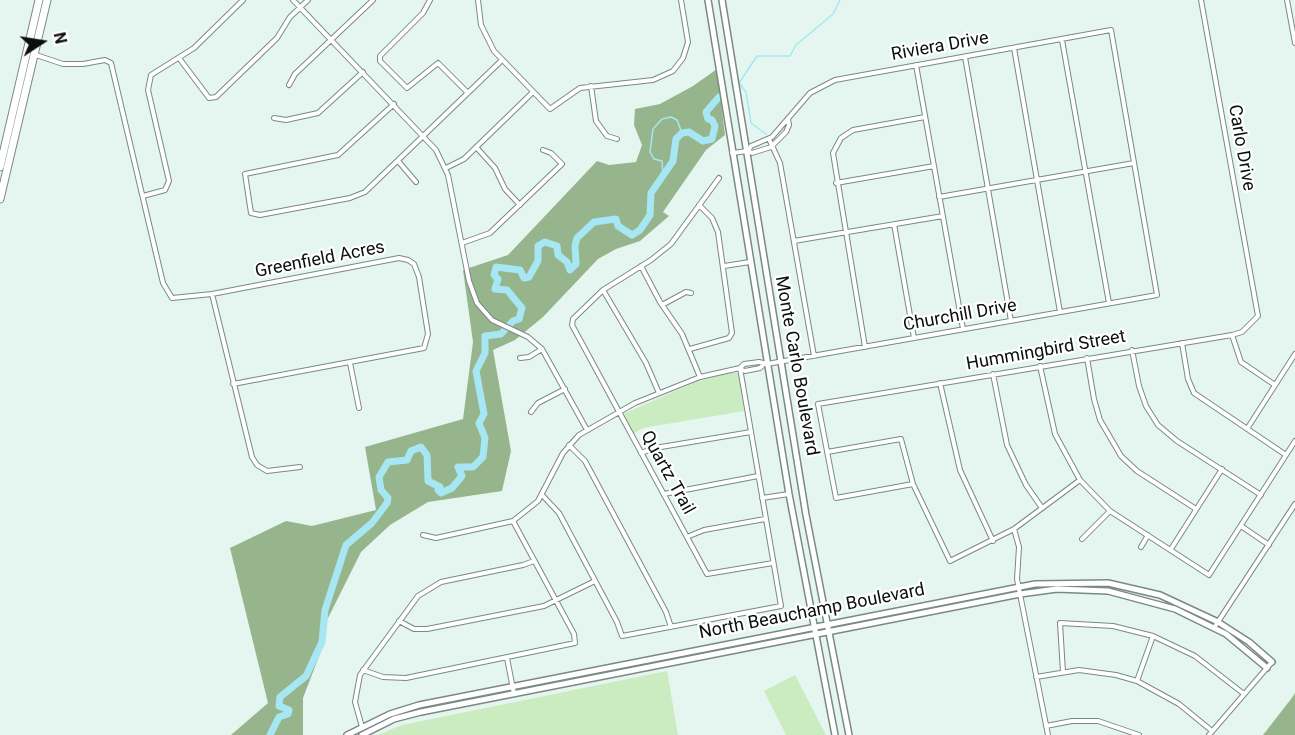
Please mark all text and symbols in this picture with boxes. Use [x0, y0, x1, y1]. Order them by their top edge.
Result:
north arrow [12, 12, 72, 72]
street label: Riviera Drive [890, 28, 990, 66]
text: N [50, 31, 71, 46]
street label: Carlo Drive [1223, 103, 1259, 193]
street label: Greenfield Acres [253, 237, 387, 283]
street label: Monte Carlo Boulevard [770, 274, 822, 458]
street label: Churchill Drive [902, 295, 1018, 337]
street label: Hummingbird Street [965, 326, 1127, 376]
street label: Quartz Trail [635, 427, 699, 519]
street label: North Beauchamp Boulevard [697, 579, 927, 645]

